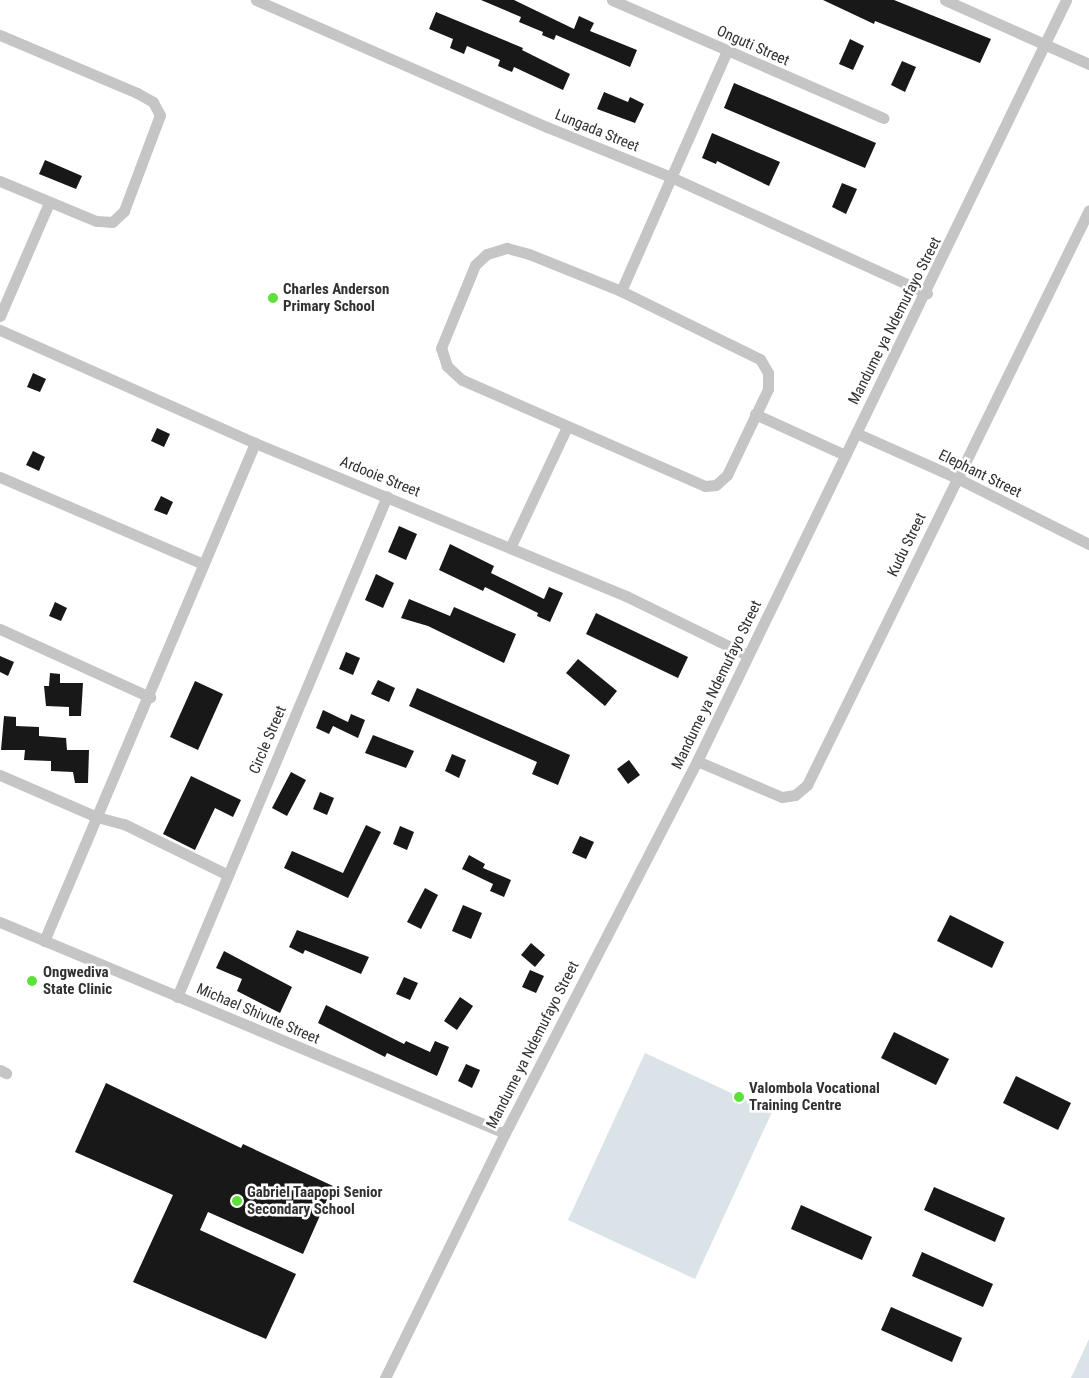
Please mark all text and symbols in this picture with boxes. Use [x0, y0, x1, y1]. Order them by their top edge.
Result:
street label: Onguti Street [714, 22, 792, 70]
street label: Lungada Street [552, 106, 642, 156]
street label: Mandume ya Ndemufayo Street [845, 234, 945, 408]
place label: Charles Anderson Primary School [283, 280, 389, 315]
marker: Charles Anderson Primary School [267, 292, 279, 304]
street label: Elephant Street [936, 446, 1024, 502]
street label: Ardooie Street [337, 453, 423, 501]
street label: Kudu Street [884, 510, 930, 580]
street label: Mandume ya Ndemufayo Street [668, 598, 766, 772]
street label: Circle Street [246, 703, 290, 777]
street label: Mandume ya Ndemufayo Street [483, 958, 583, 1132]
place label: Ongwediva State Clinic [43, 963, 112, 998]
marker: Ongwediva State Clinic [25, 974, 39, 988]
street label: Michael Shivute Street [194, 980, 322, 1048]
place label: Valombola Vocational Training Centre [749, 1079, 880, 1114]
marker: Valombola Vocational Training Centre [733, 1091, 745, 1103]
place label: Gabriel Taapopi Senior Secondary School [247, 1183, 383, 1218]
marker: Gabriel Taapopi Senior Secondary School [231, 1195, 243, 1207]

